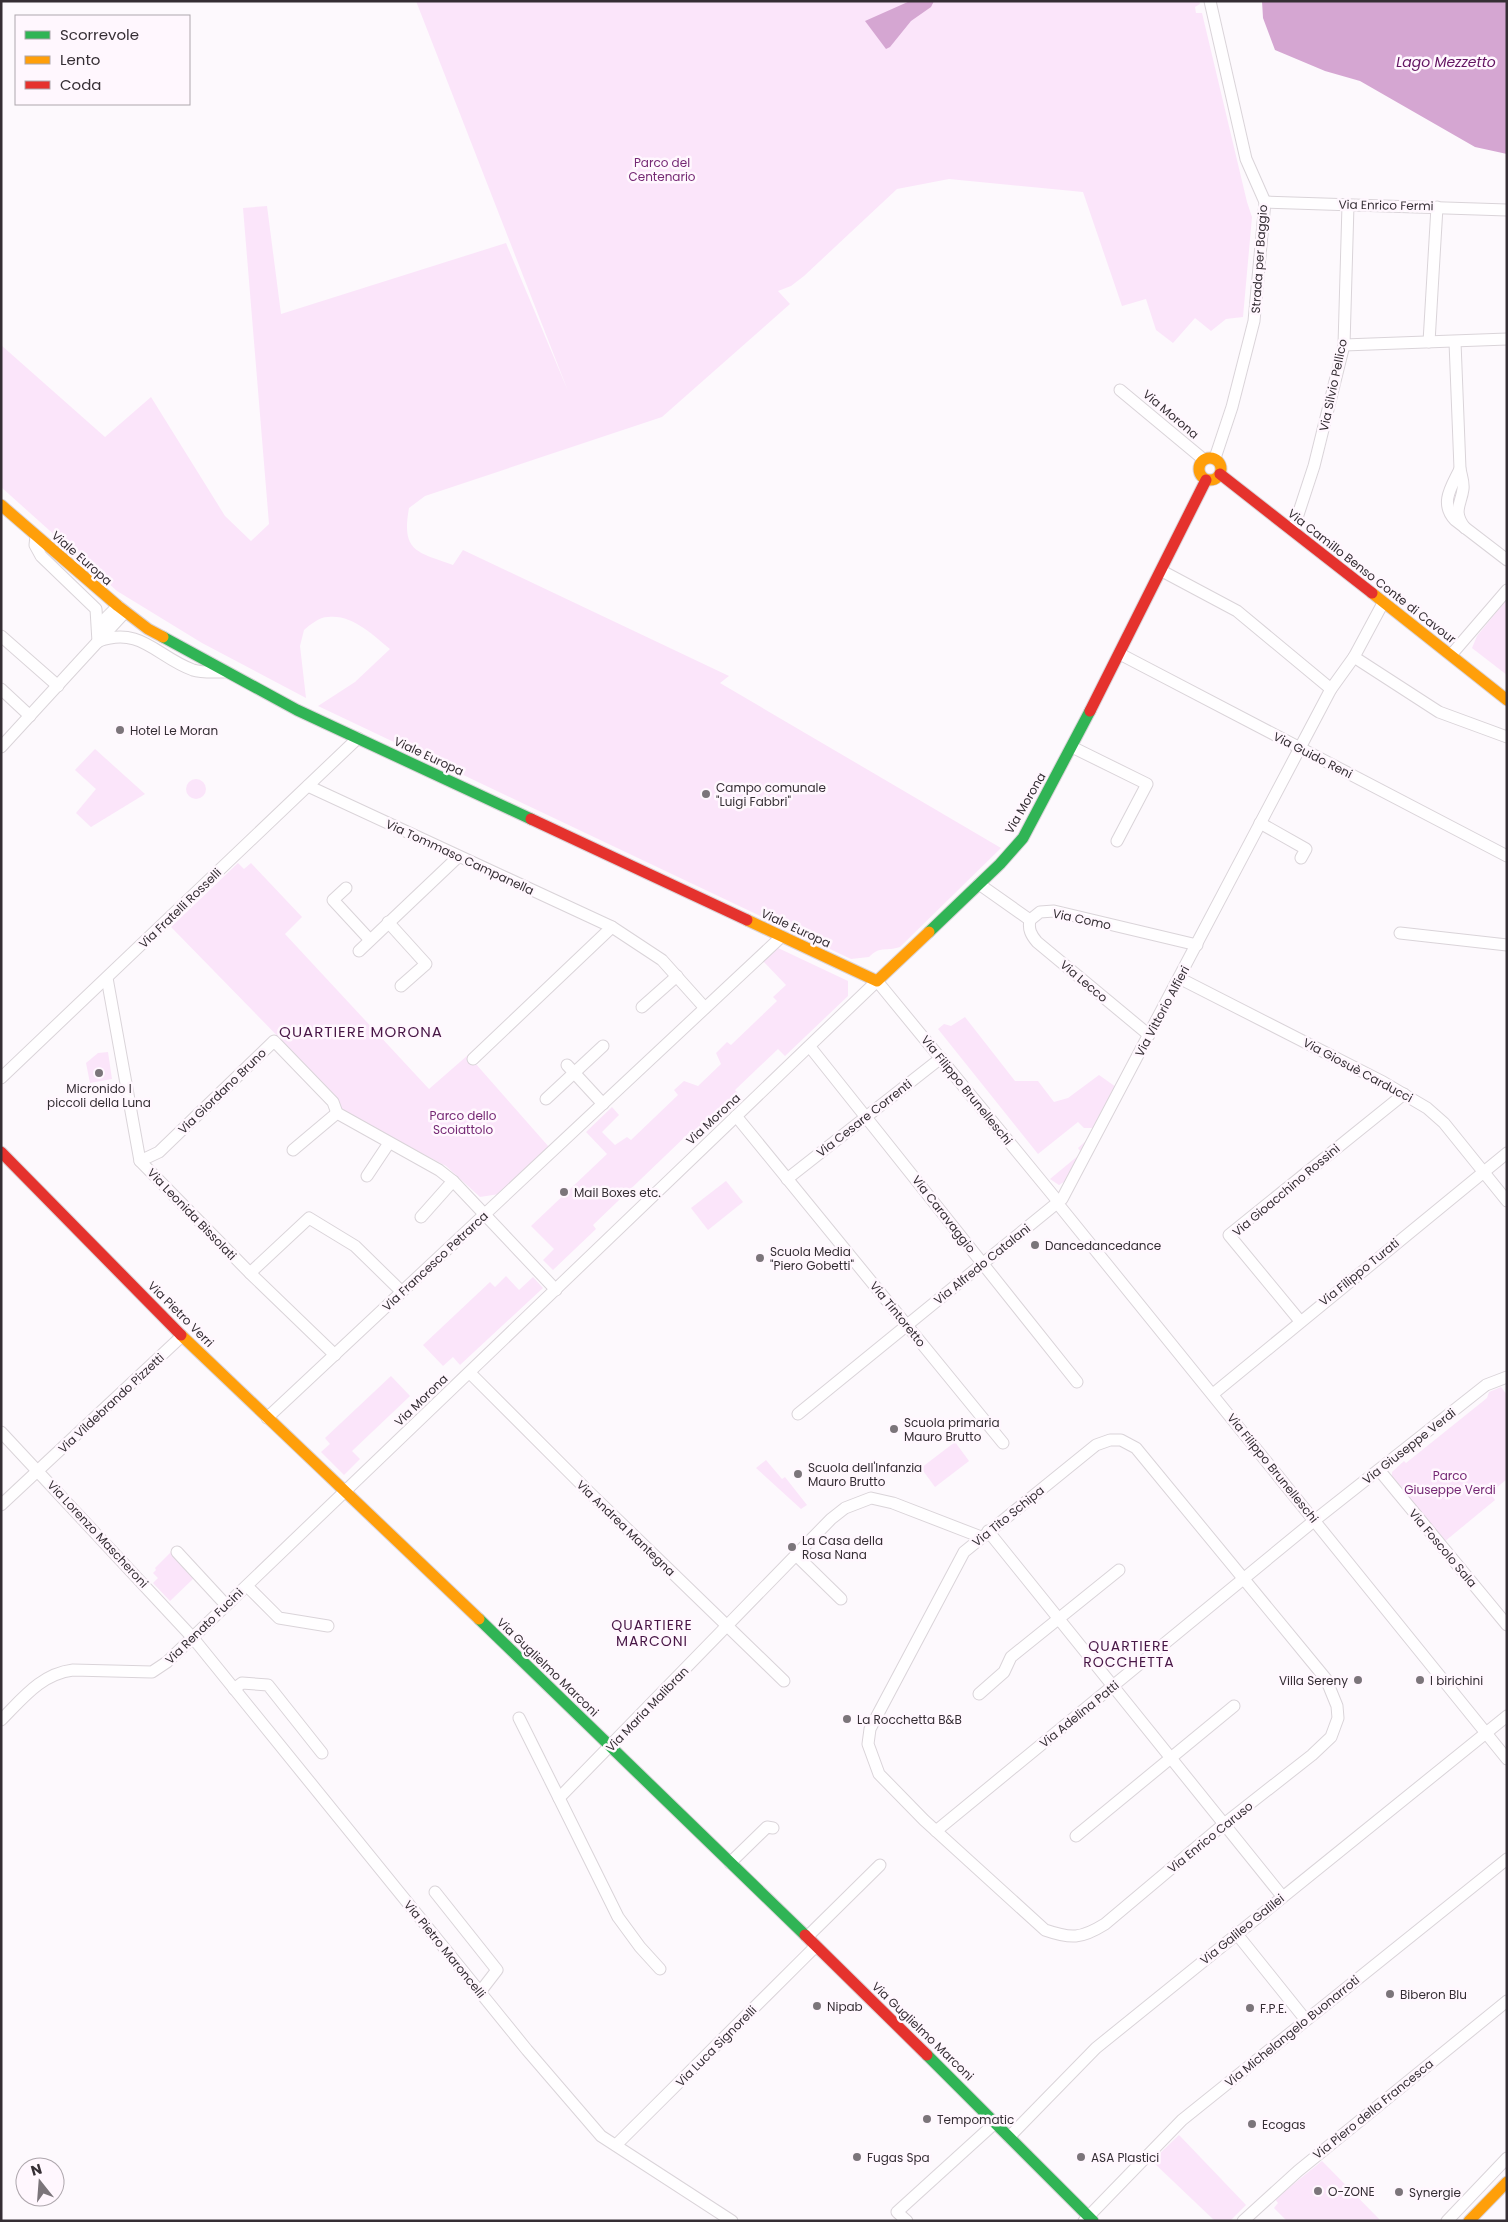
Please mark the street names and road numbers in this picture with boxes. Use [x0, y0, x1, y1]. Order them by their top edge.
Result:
street label: Via Enrico Fermi [1338, 196, 1434, 214]
street label: Strada per Baggio [1247, 204, 1271, 314]
street label: Via Silvio Pellico [1315, 337, 1351, 433]
street label: Via Morona [1139, 386, 1203, 442]
street label: Via Camillo Benso Conte di Cavour [1284, 505, 1460, 647]
street label: Viale Europa [48, 527, 116, 589]
street label: Via Guido Reni [1271, 728, 1356, 782]
street label: Viale Europa [391, 732, 467, 780]
street label: Via Morona [1001, 769, 1049, 837]
street label: Via Tommaso Campanella [383, 815, 537, 899]
street label: Via Fratelli Rosselli [135, 864, 225, 952]
street label: Viale Europa [758, 904, 834, 952]
street label: Via Como [1051, 905, 1113, 934]
street label: Via Lecco [1057, 956, 1112, 1006]
street label: Via Vittorio Alfieri [1131, 962, 1193, 1060]
street label: Via Filippo Brunelleschi [917, 1032, 1017, 1148]
street label: Via Giosuè Carducci [1300, 1034, 1416, 1106]
street label: Via Giordano Bruno [174, 1044, 270, 1138]
street label: Via Cesare Correnti [813, 1075, 915, 1161]
street label: Via Morona [682, 1089, 744, 1149]
street label: Via Gioacchino Rossini [1229, 1140, 1343, 1240]
street label: Via Leonida Bissolati [144, 1164, 240, 1264]
street label: Via Caravaggio [908, 1172, 980, 1257]
street label: Via Francesco Petrarca [378, 1207, 492, 1315]
street label: Via Alfredo Catalani [930, 1220, 1034, 1308]
street label: Via Filippo Turati [1315, 1234, 1403, 1310]
street label: Via Pietro Verri [144, 1277, 218, 1351]
street label: Via Tintoretto [866, 1278, 930, 1351]
street label: Via Vildebrando Pizzetti [54, 1349, 168, 1457]
street label: Via Morona [391, 1370, 451, 1430]
street label: Via Giuseppe Verdi [1359, 1404, 1459, 1488]
street label: Via Filippo Brunelleschi [1223, 1410, 1323, 1526]
street label: Via Andrea Mantegna [573, 1476, 679, 1580]
street label: Via Lorenzo Mascheroni [44, 1477, 152, 1591]
street label: Via Tito Schipa [968, 1482, 1048, 1550]
street label: Via Foscolo Sala [1405, 1505, 1481, 1591]
street label: Via Renato Fucini [161, 1584, 247, 1668]
street label: Via Guglielmo Marconi [493, 1614, 603, 1720]
street label: Via Maria Malibran [602, 1663, 692, 1755]
street label: Via Adelina Patti [1036, 1677, 1122, 1751]
street label: Via Enrico Caruso [1164, 1797, 1257, 1877]
street label: Via Galileo Galilei [1196, 1890, 1288, 1968]
street label: Via Pietro Maroncelli [400, 1897, 490, 2002]
street label: Via Michelangelo Buonarroti [1221, 1971, 1363, 2091]
street label: Via Guglielmo Marconi [868, 1978, 978, 2084]
street label: Via Luca Signorelli [672, 2002, 760, 2090]
street label: Via Piero della Francesca [1309, 2055, 1437, 2163]

